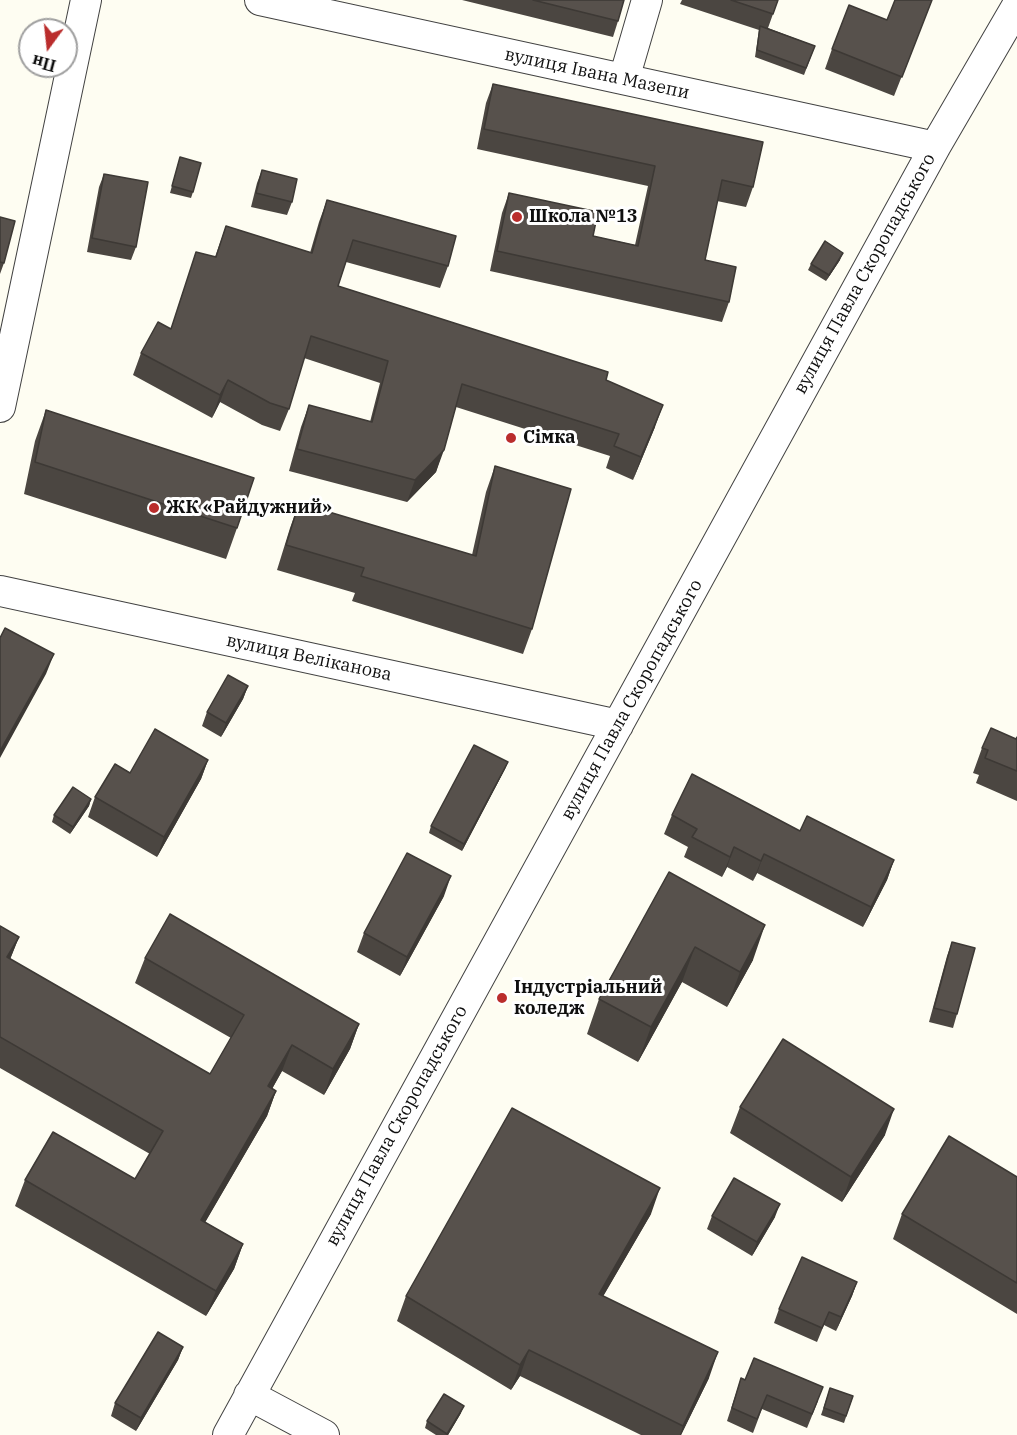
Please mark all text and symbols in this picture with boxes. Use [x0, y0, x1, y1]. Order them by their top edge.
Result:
north arrow [18, 18, 78, 78]
street label: вулиця Івана Мазепи [503, 44, 691, 104]
text: Пн [30, 51, 58, 76]
street label: вулиця Павла Скоропадського [790, 150, 940, 398]
place label: Школа №13 [529, 206, 638, 228]
marker: Школа №13 [510, 210, 524, 224]
place label: Сімка [523, 427, 576, 449]
marker: Сімка [504, 431, 518, 445]
place label: ЖК «Райдужний» [166, 497, 332, 519]
marker: ЖК «Райдужний» [147, 501, 161, 515]
street label: вулиця Павла Скоропадського [557, 576, 707, 824]
street label: вулиця Веліканова [224, 630, 394, 686]
place label: Індустріальний коледж [514, 977, 662, 1020]
marker: Індустріальний коледж [495, 991, 509, 1005]
street label: вулиця Павла Скоропадського [322, 1002, 472, 1250]

